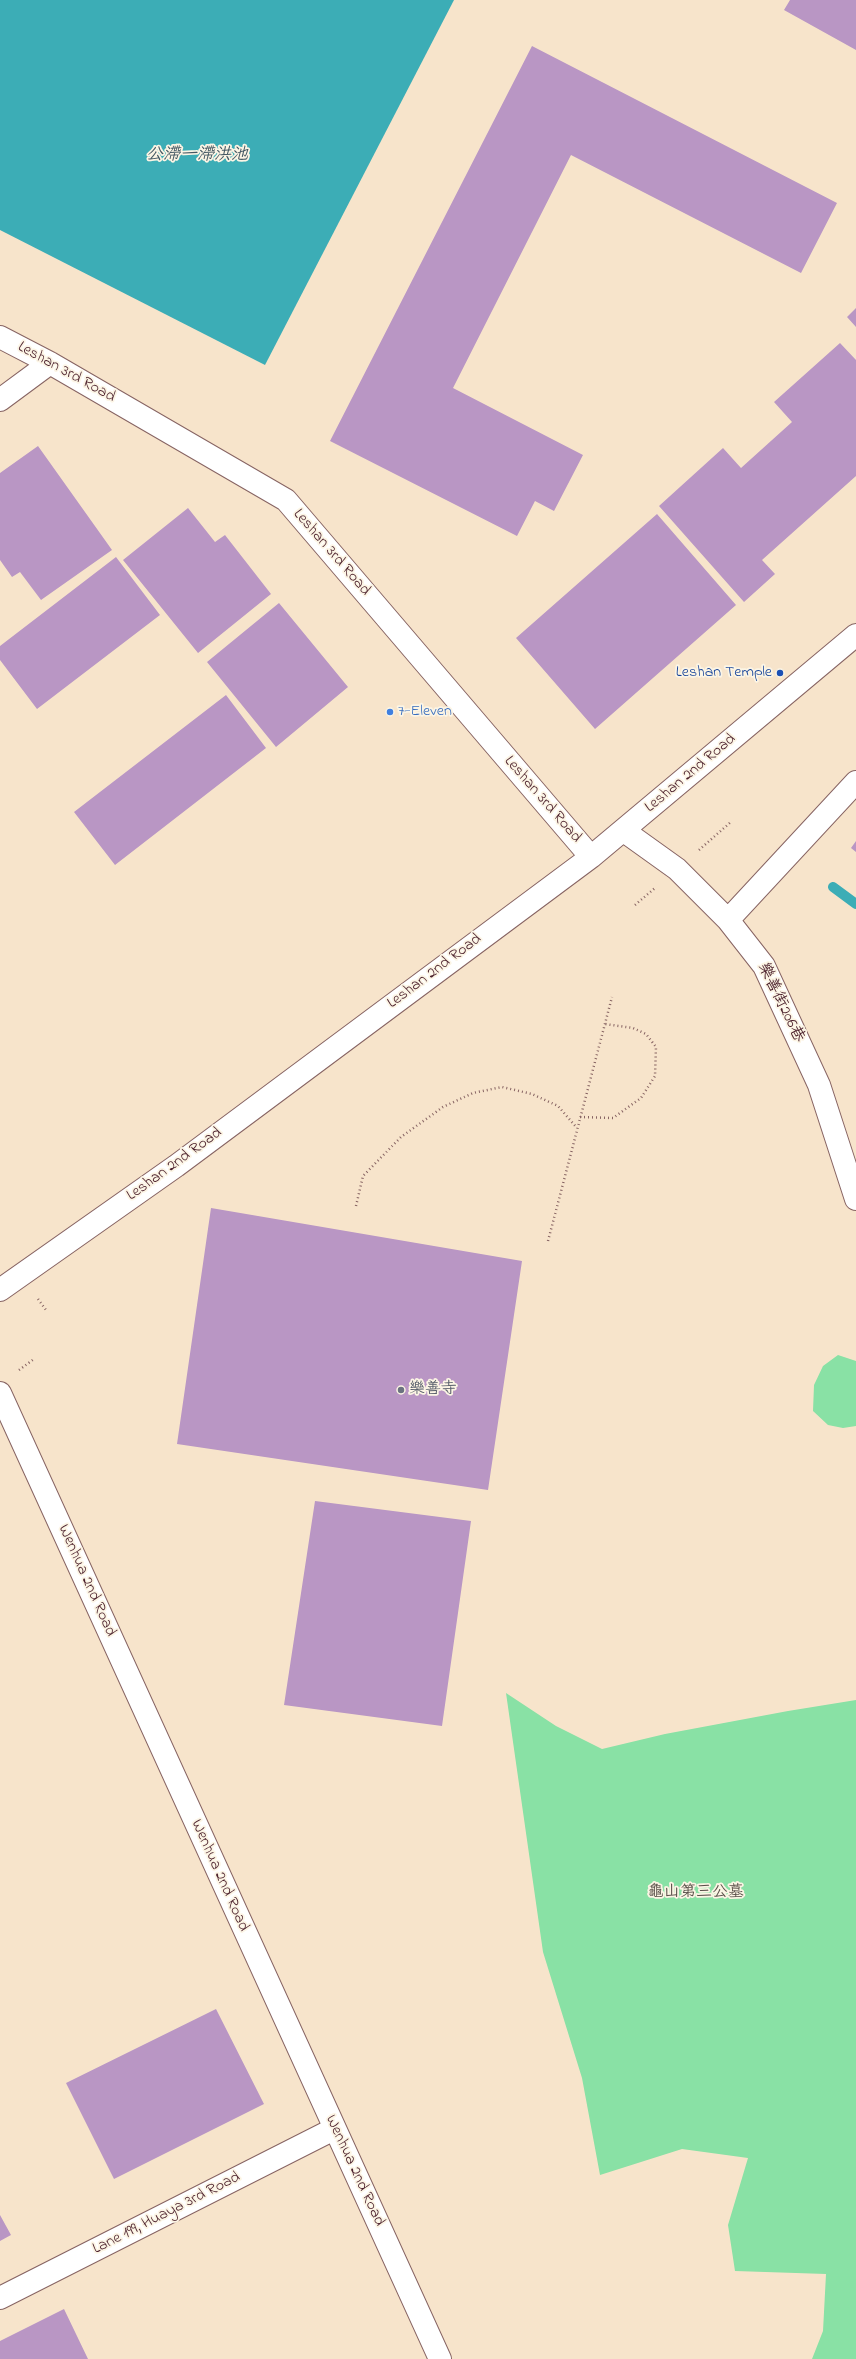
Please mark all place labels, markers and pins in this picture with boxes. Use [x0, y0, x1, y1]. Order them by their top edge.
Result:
place label: Leshan Temple [676, 663, 772, 683]
marker: Leshan Temple [775, 668, 785, 678]
place label: 7-Eleven [398, 702, 452, 722]
marker: 7-Eleven [385, 707, 395, 717]
place label: 樂善寺 [409, 1380, 457, 1400]
marker: 樂善寺 [396, 1385, 406, 1395]

